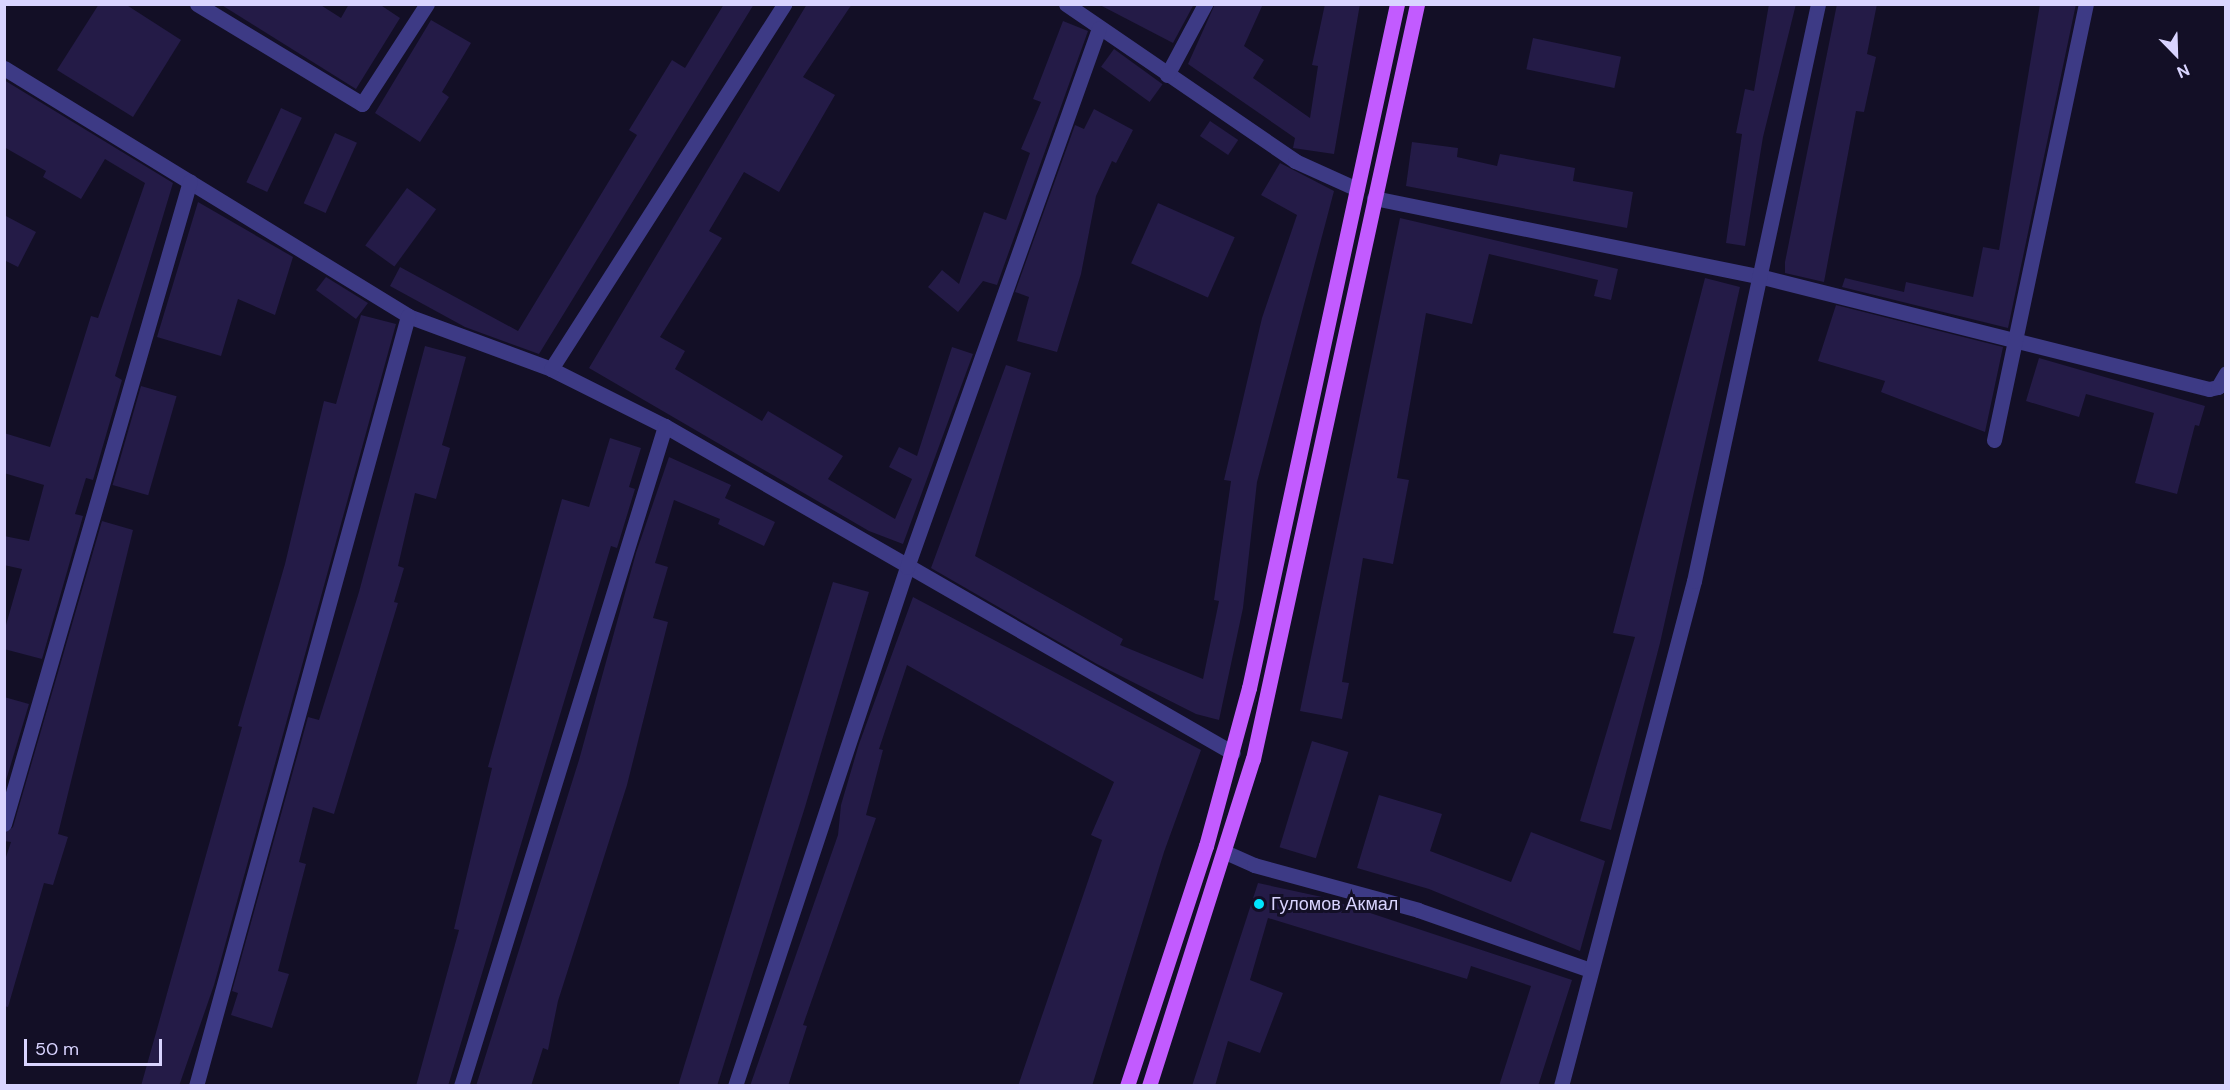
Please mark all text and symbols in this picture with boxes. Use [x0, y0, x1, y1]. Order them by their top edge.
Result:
north arrow [2146, 24, 2206, 84]
text: N [2174, 59, 2193, 83]
place label: Гуломов Акмал [1271, 893, 1398, 915]
marker: Гуломов Акмал [1252, 897, 1266, 911]
scale bar [27, 1027, 165, 1065]
text: 50 m [35, 1037, 79, 1061]

